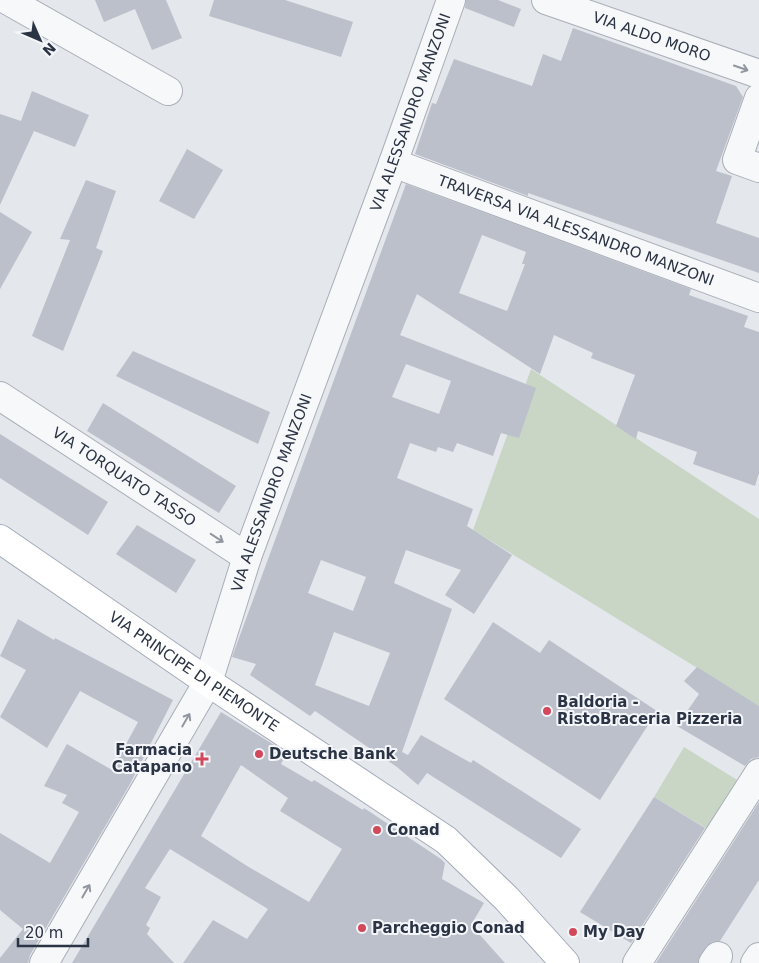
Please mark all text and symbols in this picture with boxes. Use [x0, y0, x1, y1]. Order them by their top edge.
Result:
street label: VIA ALDO MORO [590, 8, 713, 66]
street label: VIA ALESSANDRO MANZONI [367, 11, 455, 214]
north arrow [15, 15, 65, 65]
text: N [39, 39, 59, 59]
one-way arrow [732, 64, 748, 73]
street label: TRAVERSA VIA ALESSANDRO MANZONI [435, 171, 716, 290]
street label: VIA ALESSANDRO MANZONI [228, 391, 316, 594]
street label: VIA TORQUATO TASSO [49, 423, 199, 530]
one-way arrow [209, 533, 223, 543]
street label: VIA PRINCIPE DI PIEMONTE [106, 608, 282, 736]
place label: Baldoria - RistoBraceria Pizzeria [557, 693, 742, 728]
marker: Baldoria - RistoBraceria Pizzeria [541, 705, 553, 717]
one-way arrow [181, 713, 191, 727]
place label: Farmacia Catapano [112, 741, 192, 776]
place label: Deutsche Bank [269, 745, 397, 763]
marker: Deutsche Bank [253, 748, 265, 760]
marker: Farmacia Catapano [196, 753, 208, 765]
place label: Conad [387, 821, 440, 839]
marker: Conad [371, 824, 383, 836]
one-way arrow [82, 884, 92, 898]
scale bar [18, 916, 88, 948]
place label: Parcheggio Conad [372, 919, 525, 937]
marker: Parcheggio Conad [356, 922, 368, 934]
place label: My Day [583, 923, 645, 941]
text: 20 m [25, 924, 63, 942]
marker: My Day [567, 926, 579, 938]

